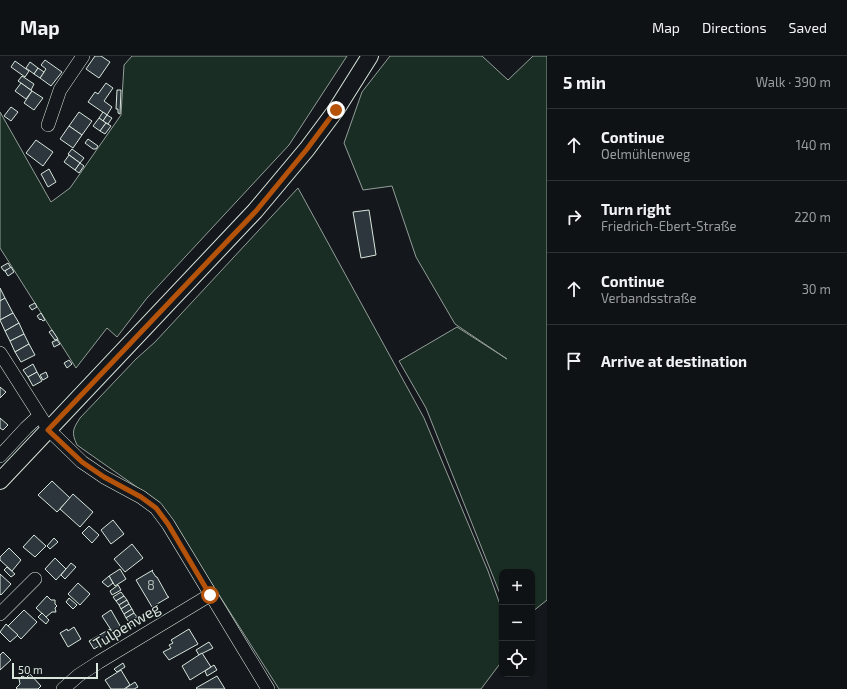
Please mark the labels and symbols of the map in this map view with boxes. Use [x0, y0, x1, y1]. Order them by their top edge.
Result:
route end [327, 101, 345, 119]
house number: 8 [147, 577, 155, 593]
route start [201, 586, 219, 604]
street label: Tulpenweg [90, 598, 164, 652]
scale bar [12, 661, 98, 680]

